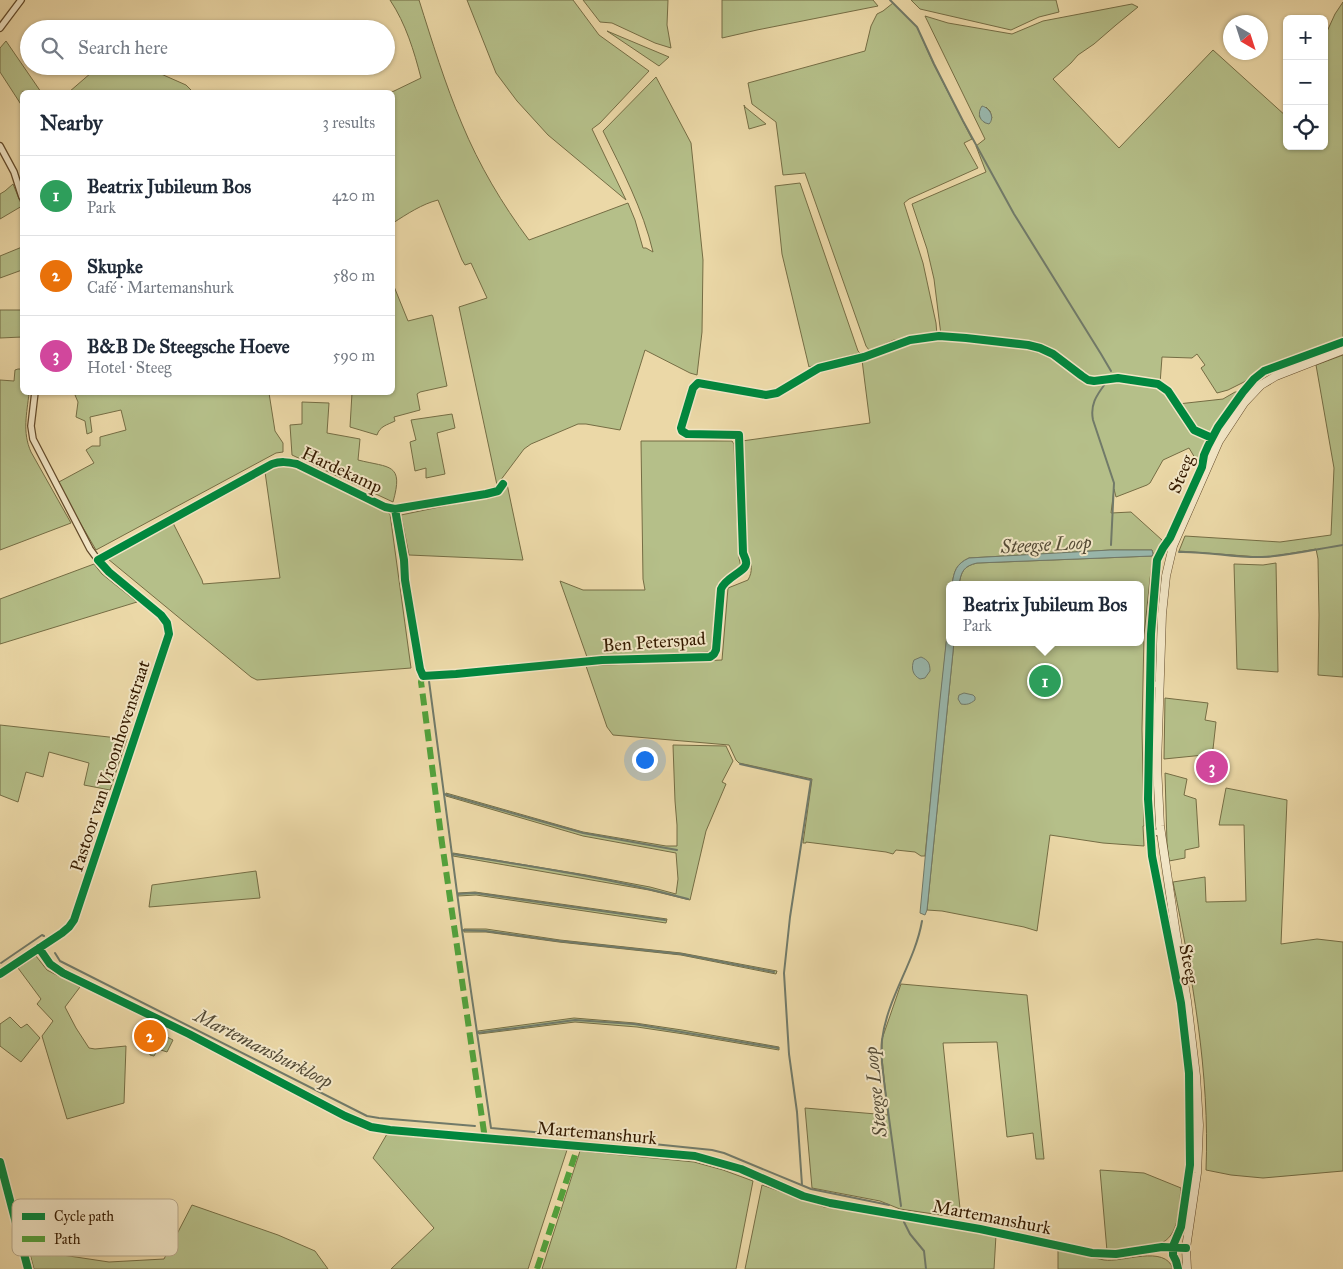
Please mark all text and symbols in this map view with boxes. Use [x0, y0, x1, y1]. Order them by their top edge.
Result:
north arrow [1223, 15, 1268, 60]
map controls [1283, 15, 1328, 150]
button: + [1283, 15, 1328, 60]
search box [20, 20, 395, 75]
icon: search [38, 34, 66, 62]
text: Search here [78, 36, 168, 59]
button: − [1283, 60, 1328, 105]
button: locate [1283, 105, 1328, 150]
text: Nearby [40, 110, 103, 136]
text: 3 results [322, 113, 375, 132]
text: Beatrix Jubileum Bos [87, 175, 251, 198]
text: 1 [53, 186, 59, 205]
text: 420 m [332, 186, 375, 205]
text: Park [87, 198, 116, 217]
text: Skupke [87, 255, 143, 278]
text: 2 [52, 266, 60, 285]
text: 580 m [333, 266, 375, 285]
text: Café · Martemanshurk [87, 278, 234, 297]
text: B&B De Steegsche Hoeve [87, 335, 290, 358]
text: 3 [53, 346, 59, 365]
text: 590 m [333, 346, 375, 365]
text: Hotel · Steeg [87, 358, 172, 377]
street label: Hardekamp [298, 442, 386, 498]
street label: Steeg [1163, 451, 1200, 497]
water label: Steegse Loop [999, 531, 1092, 559]
popup [946, 581, 1144, 646]
text: Beatrix Jubileum Bos [963, 593, 1127, 616]
text: Park [963, 616, 992, 635]
street label: Ben Peterspad [602, 627, 706, 657]
street label: Pastoor van Vroonhovenstraat [65, 657, 155, 875]
pin: 1 [1029, 662, 1061, 700]
your location [632, 747, 658, 773]
pin: 3 [1196, 748, 1228, 786]
street label: Steeg [1173, 942, 1204, 987]
water label: Martemanshurkloop [189, 1003, 337, 1094]
pin: 2 [134, 1017, 166, 1055]
water label: Steegse Loop [859, 1045, 893, 1139]
street label: Martemanshurk [536, 1117, 658, 1149]
street label: Martemanshurk [931, 1195, 1054, 1239]
legend [12, 1199, 178, 1256]
text: Cycle path [54, 1208, 114, 1225]
text: Path [54, 1231, 81, 1248]

